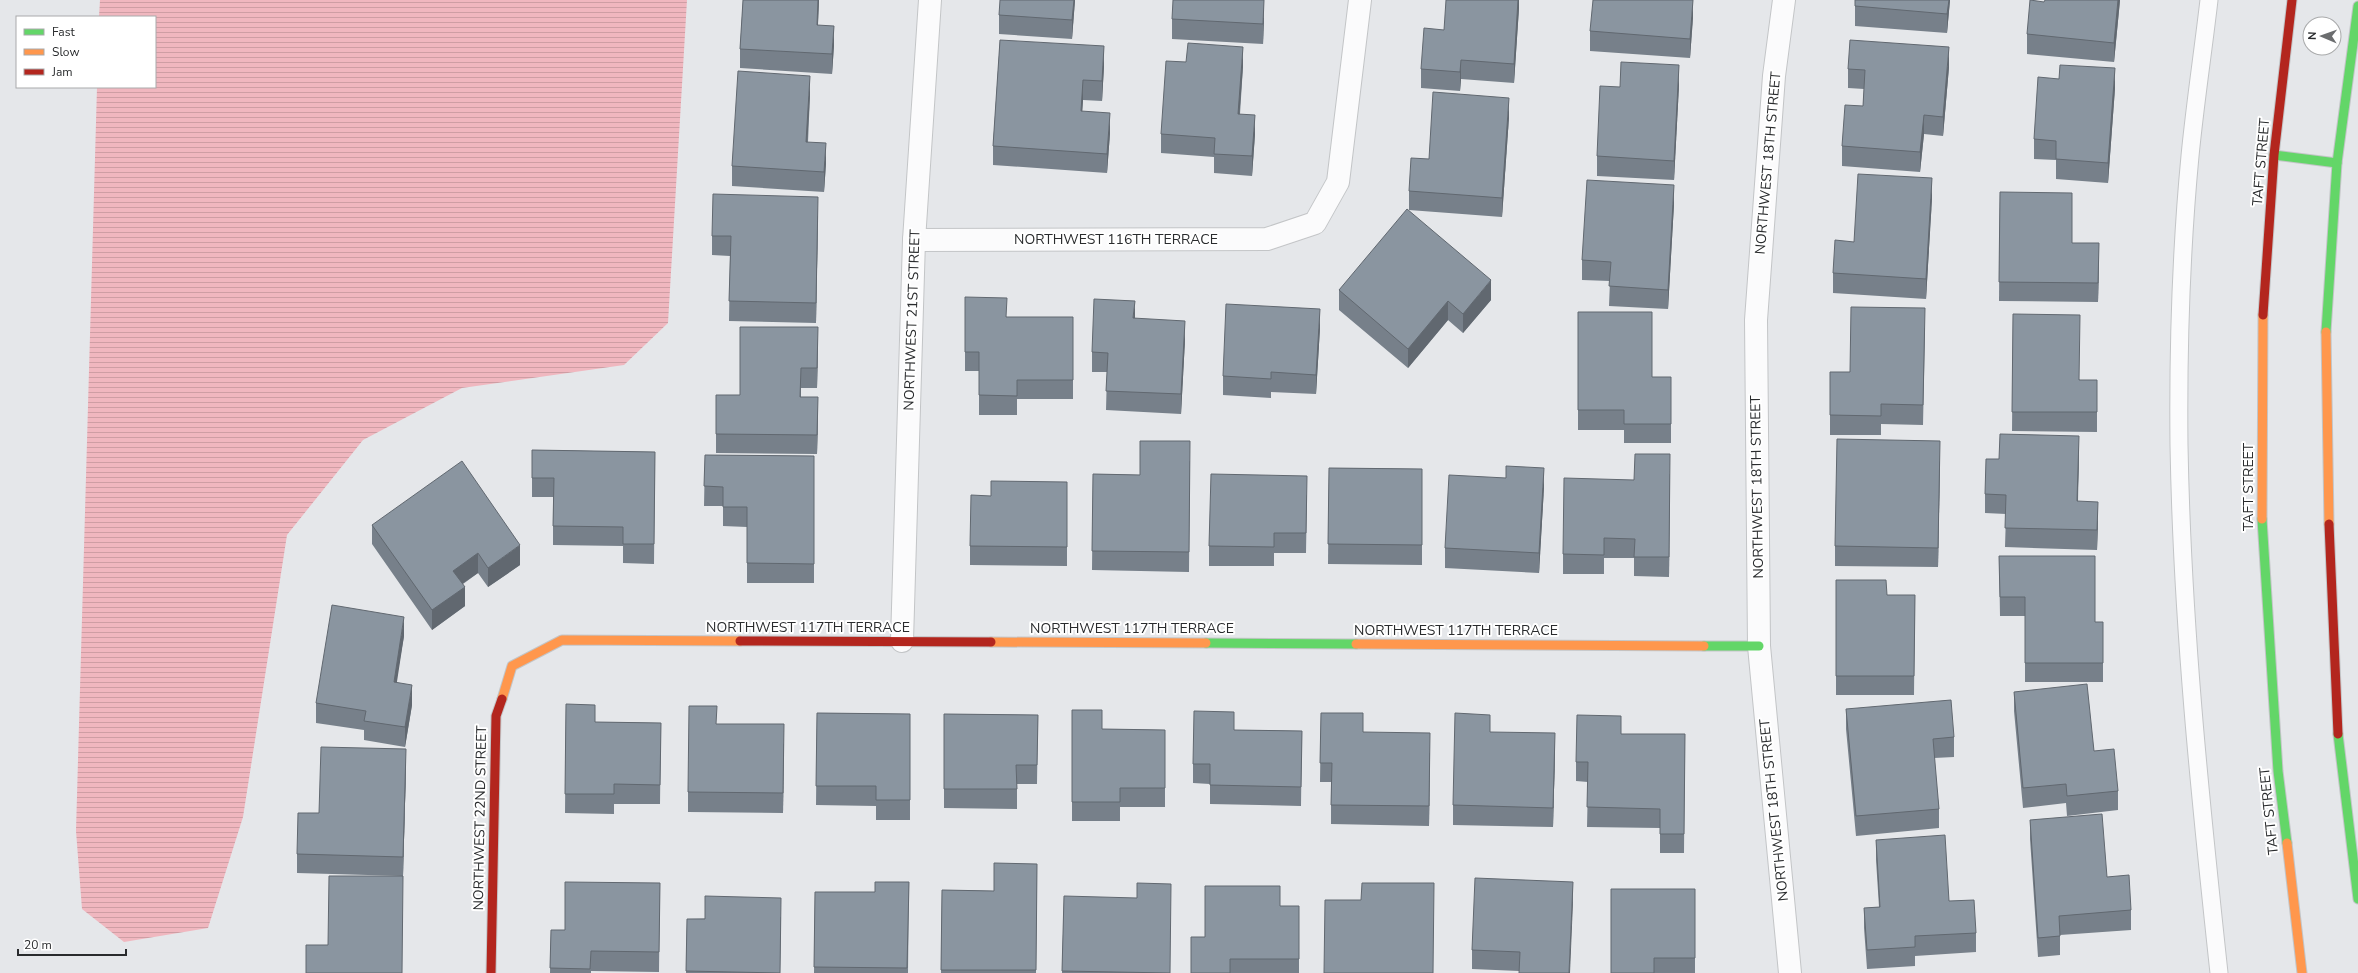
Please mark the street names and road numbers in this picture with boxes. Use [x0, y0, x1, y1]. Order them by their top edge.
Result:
street label: NORTHWEST 18TH STREET [1751, 70, 1786, 255]
street label: TAFT STREET [2248, 117, 2274, 207]
street label: NORTHWEST 21ST STREET [899, 229, 925, 411]
street label: NORTHWEST 116TH TERRACE [1014, 230, 1218, 249]
street label: NORTHWEST 18TH STREET [1746, 395, 1768, 579]
street label: TAFT STREET [2239, 442, 2258, 531]
street label: NORTHWEST 117TH TERRACE [706, 618, 910, 637]
street label: NORTHWEST 117TH TERRACE [1030, 619, 1234, 638]
street label: NORTHWEST 117TH TERRACE [1354, 621, 1558, 640]
street label: NORTHWEST 18TH STREET [1755, 717, 1793, 902]
street label: NORTHWEST 22ND STREET [469, 725, 491, 911]
street label: TAFT STREET [2255, 766, 2283, 856]

